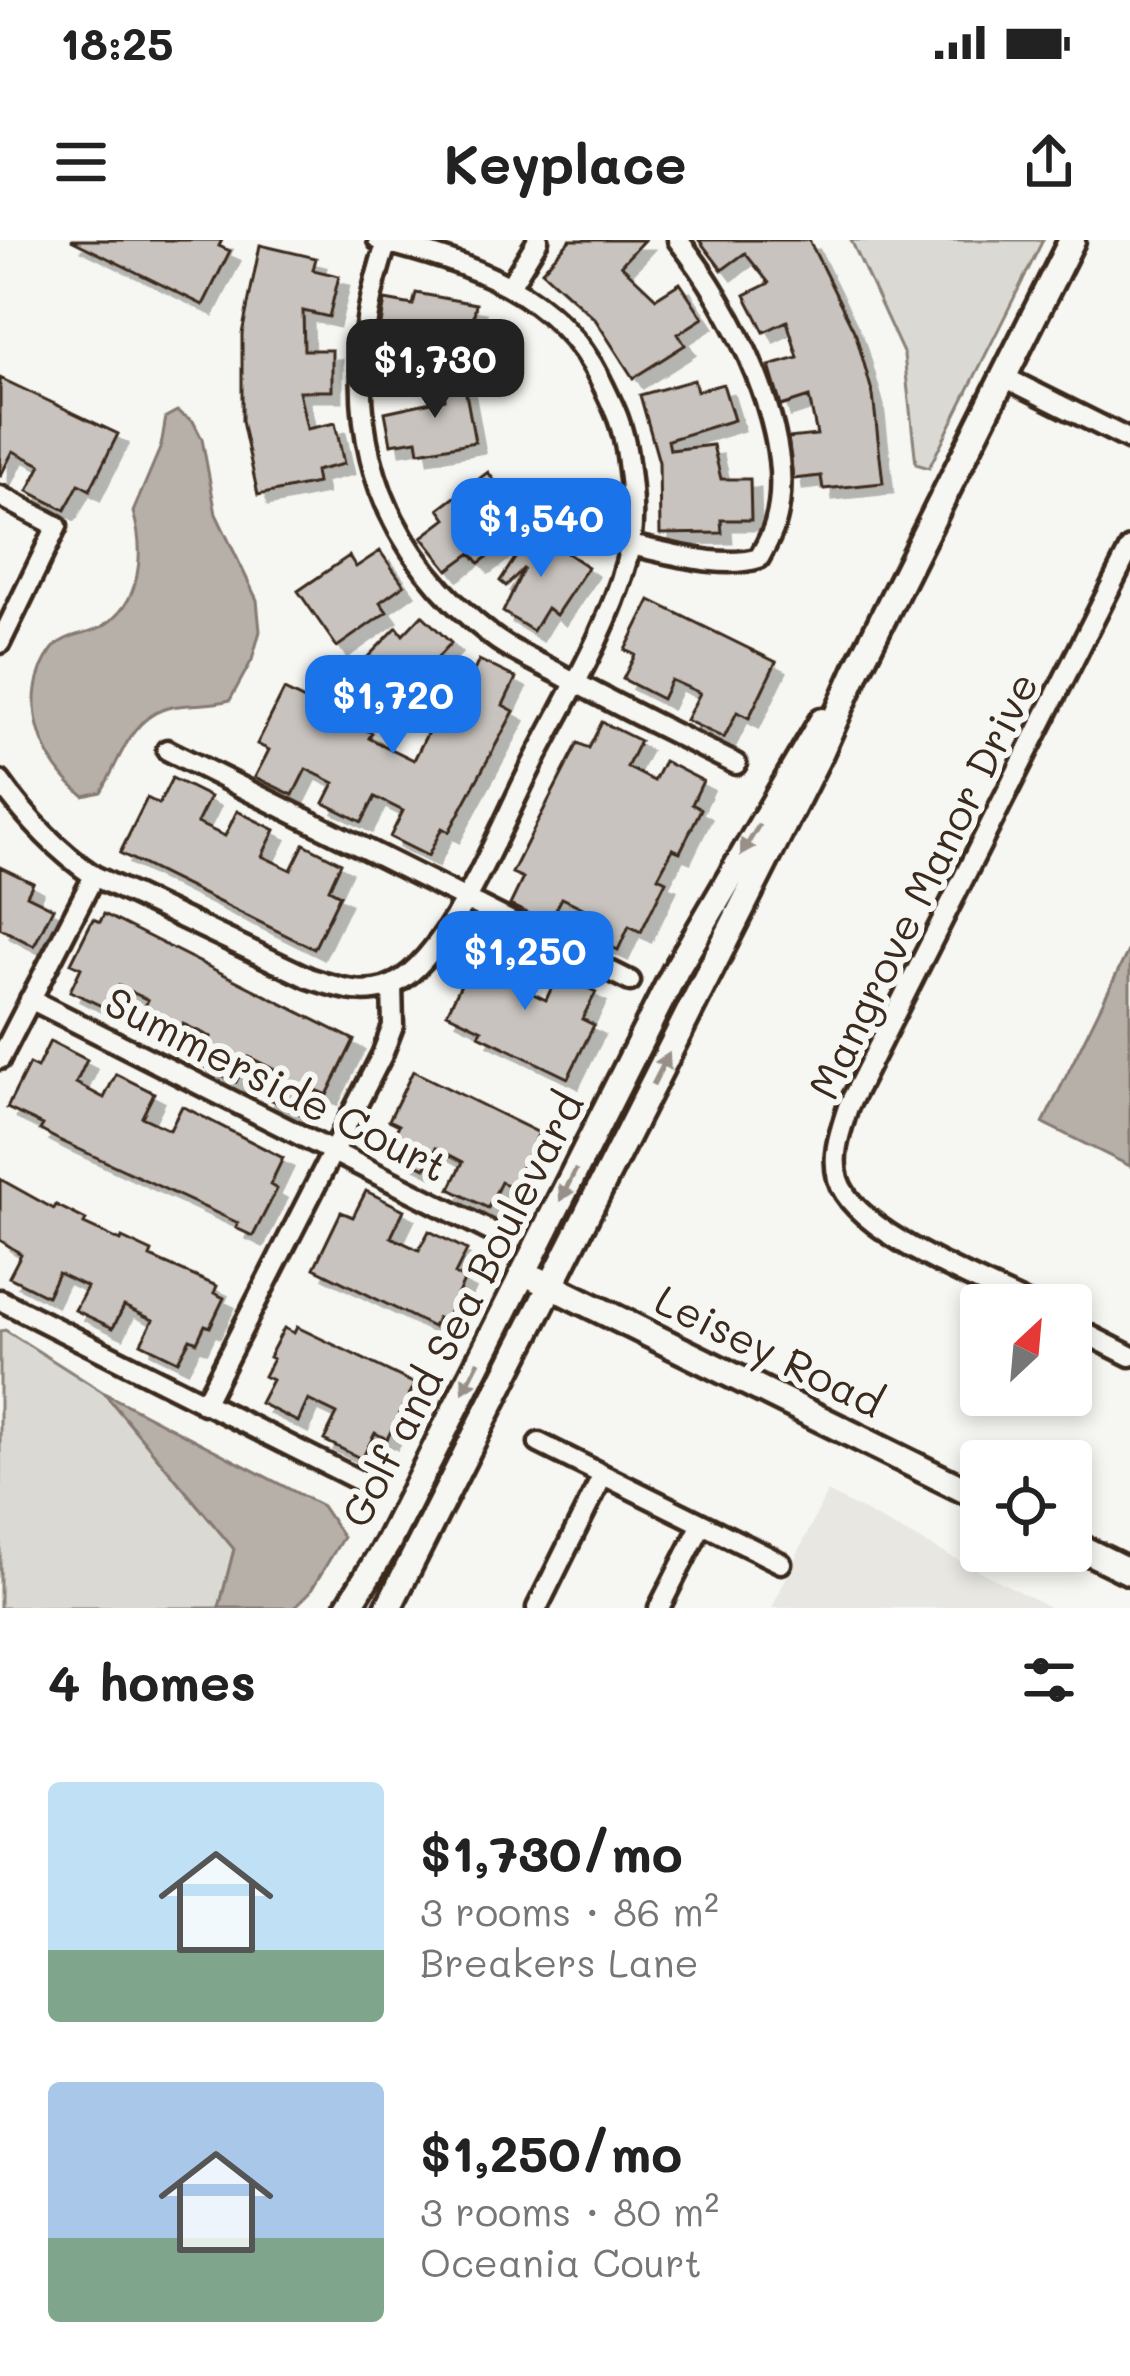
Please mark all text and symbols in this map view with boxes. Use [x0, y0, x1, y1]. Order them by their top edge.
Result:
text: 18:25 [60, 13, 174, 71]
text: Keyplace [443, 127, 687, 198]
icon: menu [48, 129, 114, 195]
icon: share [1016, 129, 1082, 195]
pin: $1,730 [337, 319, 533, 421]
text: $1,730 [373, 332, 497, 383]
pin: $1,540 [443, 478, 639, 580]
text: $1,540 [478, 491, 604, 542]
pin: $1,720 [295, 655, 491, 757]
street label: Mangrove Manor Drive [795, 663, 1049, 1107]
text: $1,720 [332, 668, 454, 719]
one-way arrow [740, 823, 761, 857]
pin: $1,250 [427, 911, 623, 1013]
text: $1,250 [463, 924, 587, 975]
street label: Summerside Court [96, 973, 458, 1193]
one-way arrow [651, 1051, 671, 1086]
street label: Golf and Sea Boulevard [327, 1082, 595, 1536]
one-way arrow [559, 1168, 579, 1202]
street label: Leisey Road [647, 1271, 893, 1429]
north arrow [960, 1284, 1092, 1416]
map controls [960, 1284, 1092, 1572]
one-way arrow [462, 1360, 482, 1394]
button: locate [960, 1440, 1092, 1572]
text: 4 homes [48, 1647, 256, 1714]
icon: filters [1016, 1647, 1082, 1713]
text: $1,730/mo [420, 1818, 683, 1885]
icon: home [144, 1830, 288, 1974]
text: 3 rooms · 86 m² [420, 1885, 719, 1936]
text: Breakers Lane [420, 1936, 699, 1987]
text: $1,250/mo [420, 2118, 682, 2185]
icon: home [144, 2130, 288, 2274]
text: 3 rooms · 80 m² [420, 2185, 719, 2236]
text: Oceania Court [420, 2236, 702, 2287]

